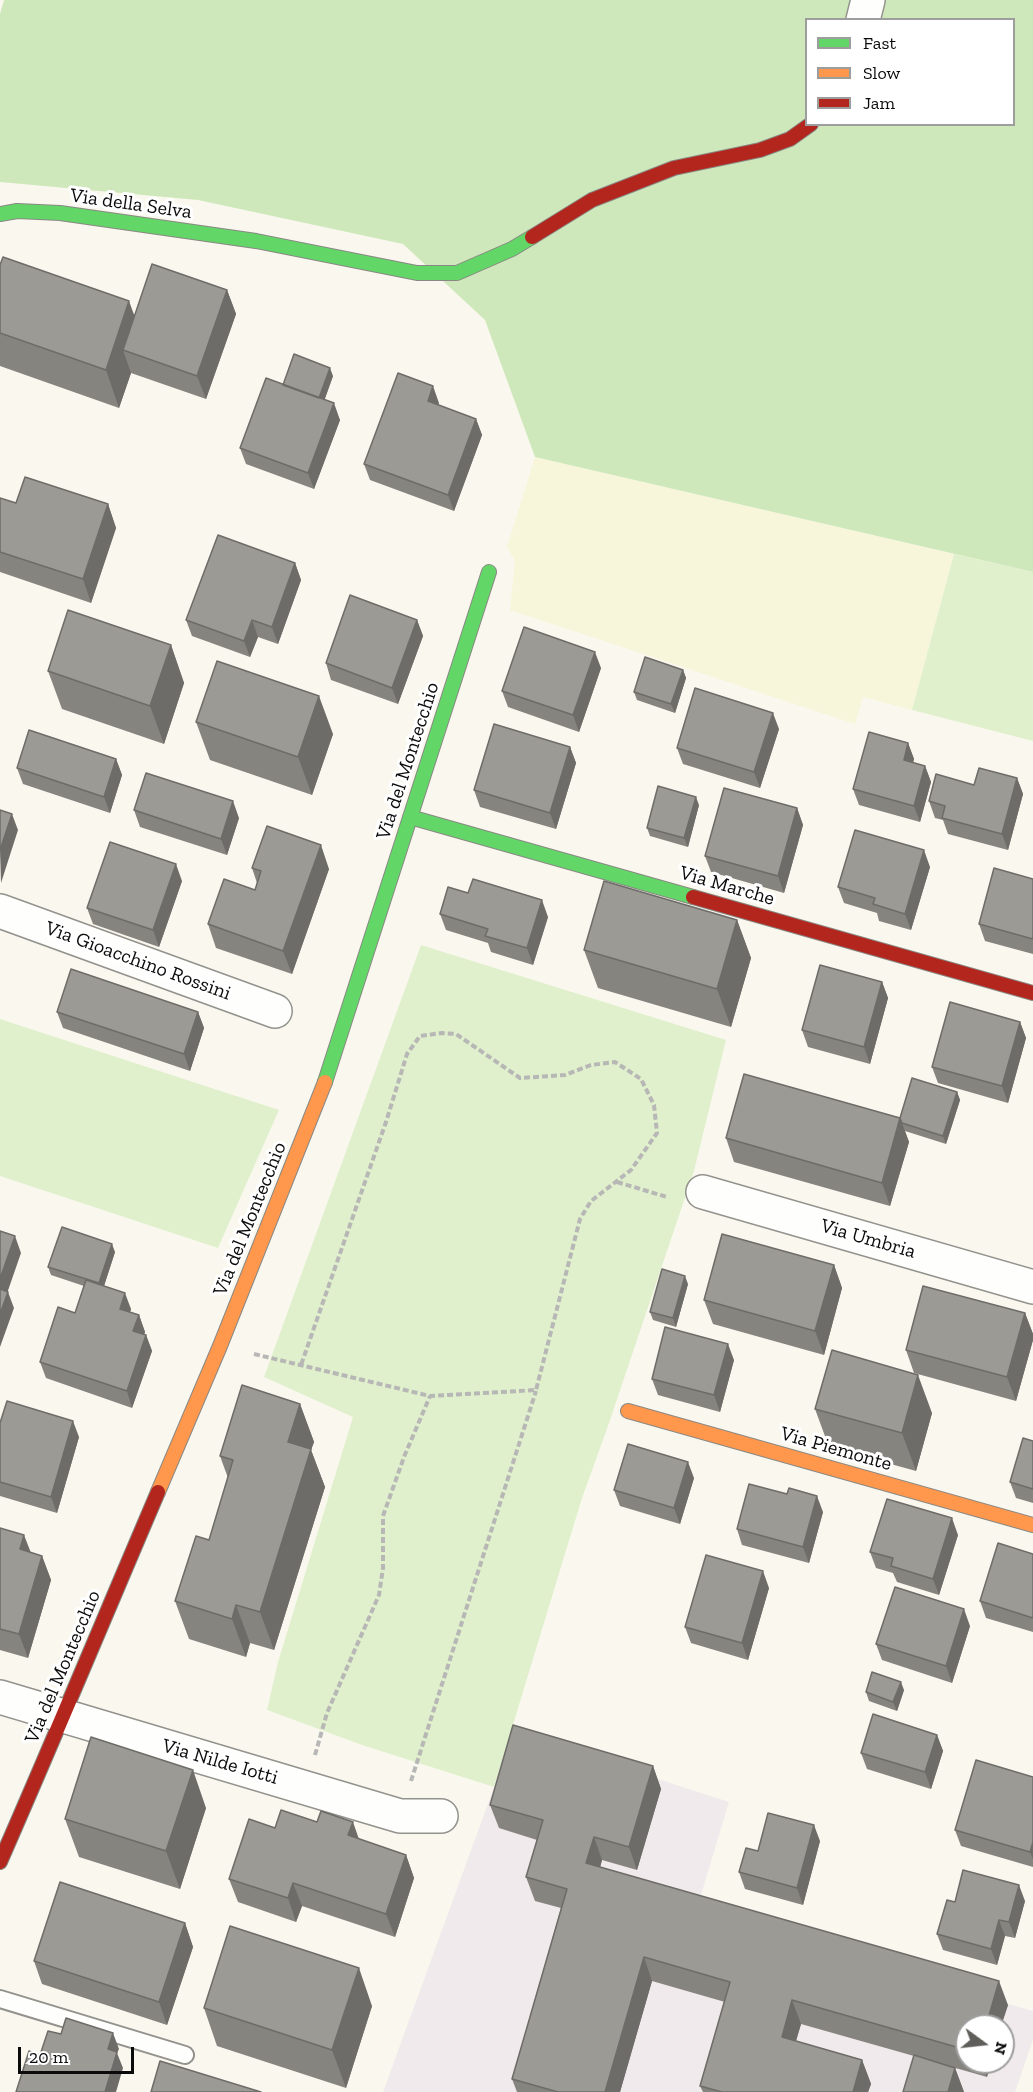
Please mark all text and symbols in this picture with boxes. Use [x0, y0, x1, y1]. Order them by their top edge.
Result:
legend [805, 18, 1015, 126]
text: Fast [863, 32, 896, 54]
text: Slow [863, 62, 900, 84]
text: Jam [863, 92, 895, 114]
street label: Via della Selva [69, 184, 193, 224]
street label: Via del Montecchio [371, 679, 445, 843]
street label: Via Marche [677, 861, 777, 911]
street label: Via Gioacchino Rossini [42, 916, 234, 1006]
street label: Via del Montecchio [208, 1139, 292, 1299]
street label: Via Umbria [818, 1214, 918, 1264]
street label: Via Piemonte [778, 1422, 894, 1476]
street label: Via del Montecchio [20, 1587, 106, 1747]
street label: Via Nilde Iotti [159, 1734, 281, 1790]
north arrow [955, 2014, 1015, 2074]
scale bar [21, 2035, 136, 2073]
text: N [990, 2040, 1012, 2057]
text: 20 m [29, 2046, 68, 2068]

